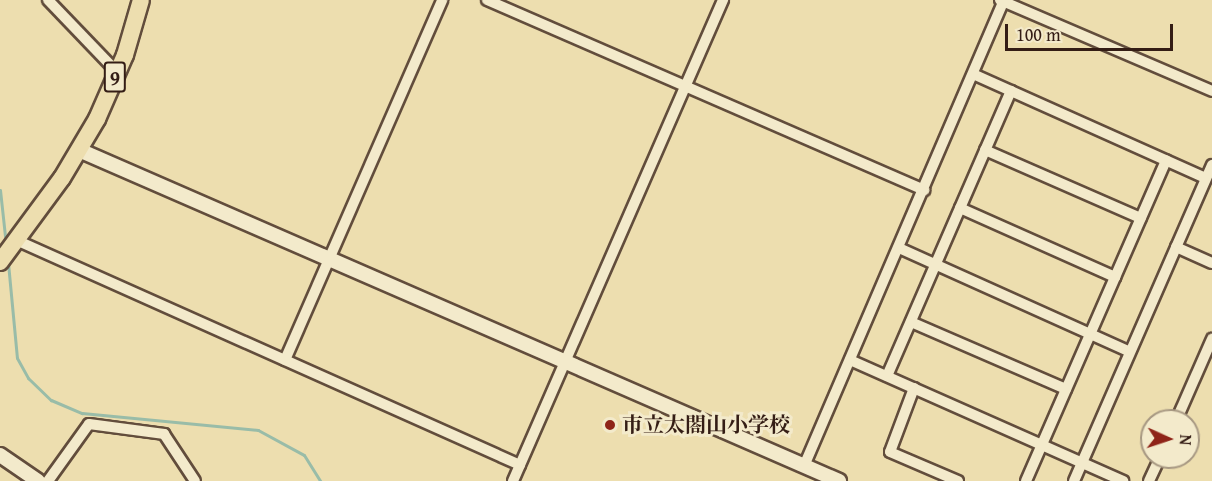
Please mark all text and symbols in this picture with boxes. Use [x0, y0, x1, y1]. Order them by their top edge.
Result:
scale bar [1008, 12, 1176, 50]
text: 100 m [1016, 21, 1061, 48]
road number: 9 [103, 60, 127, 94]
north arrow [1140, 409, 1200, 469]
place label: 市立太閤山小学校 [622, 412, 790, 438]
marker: 市立太閤山小学校 [603, 418, 617, 432]
text: N [1174, 434, 1198, 446]

